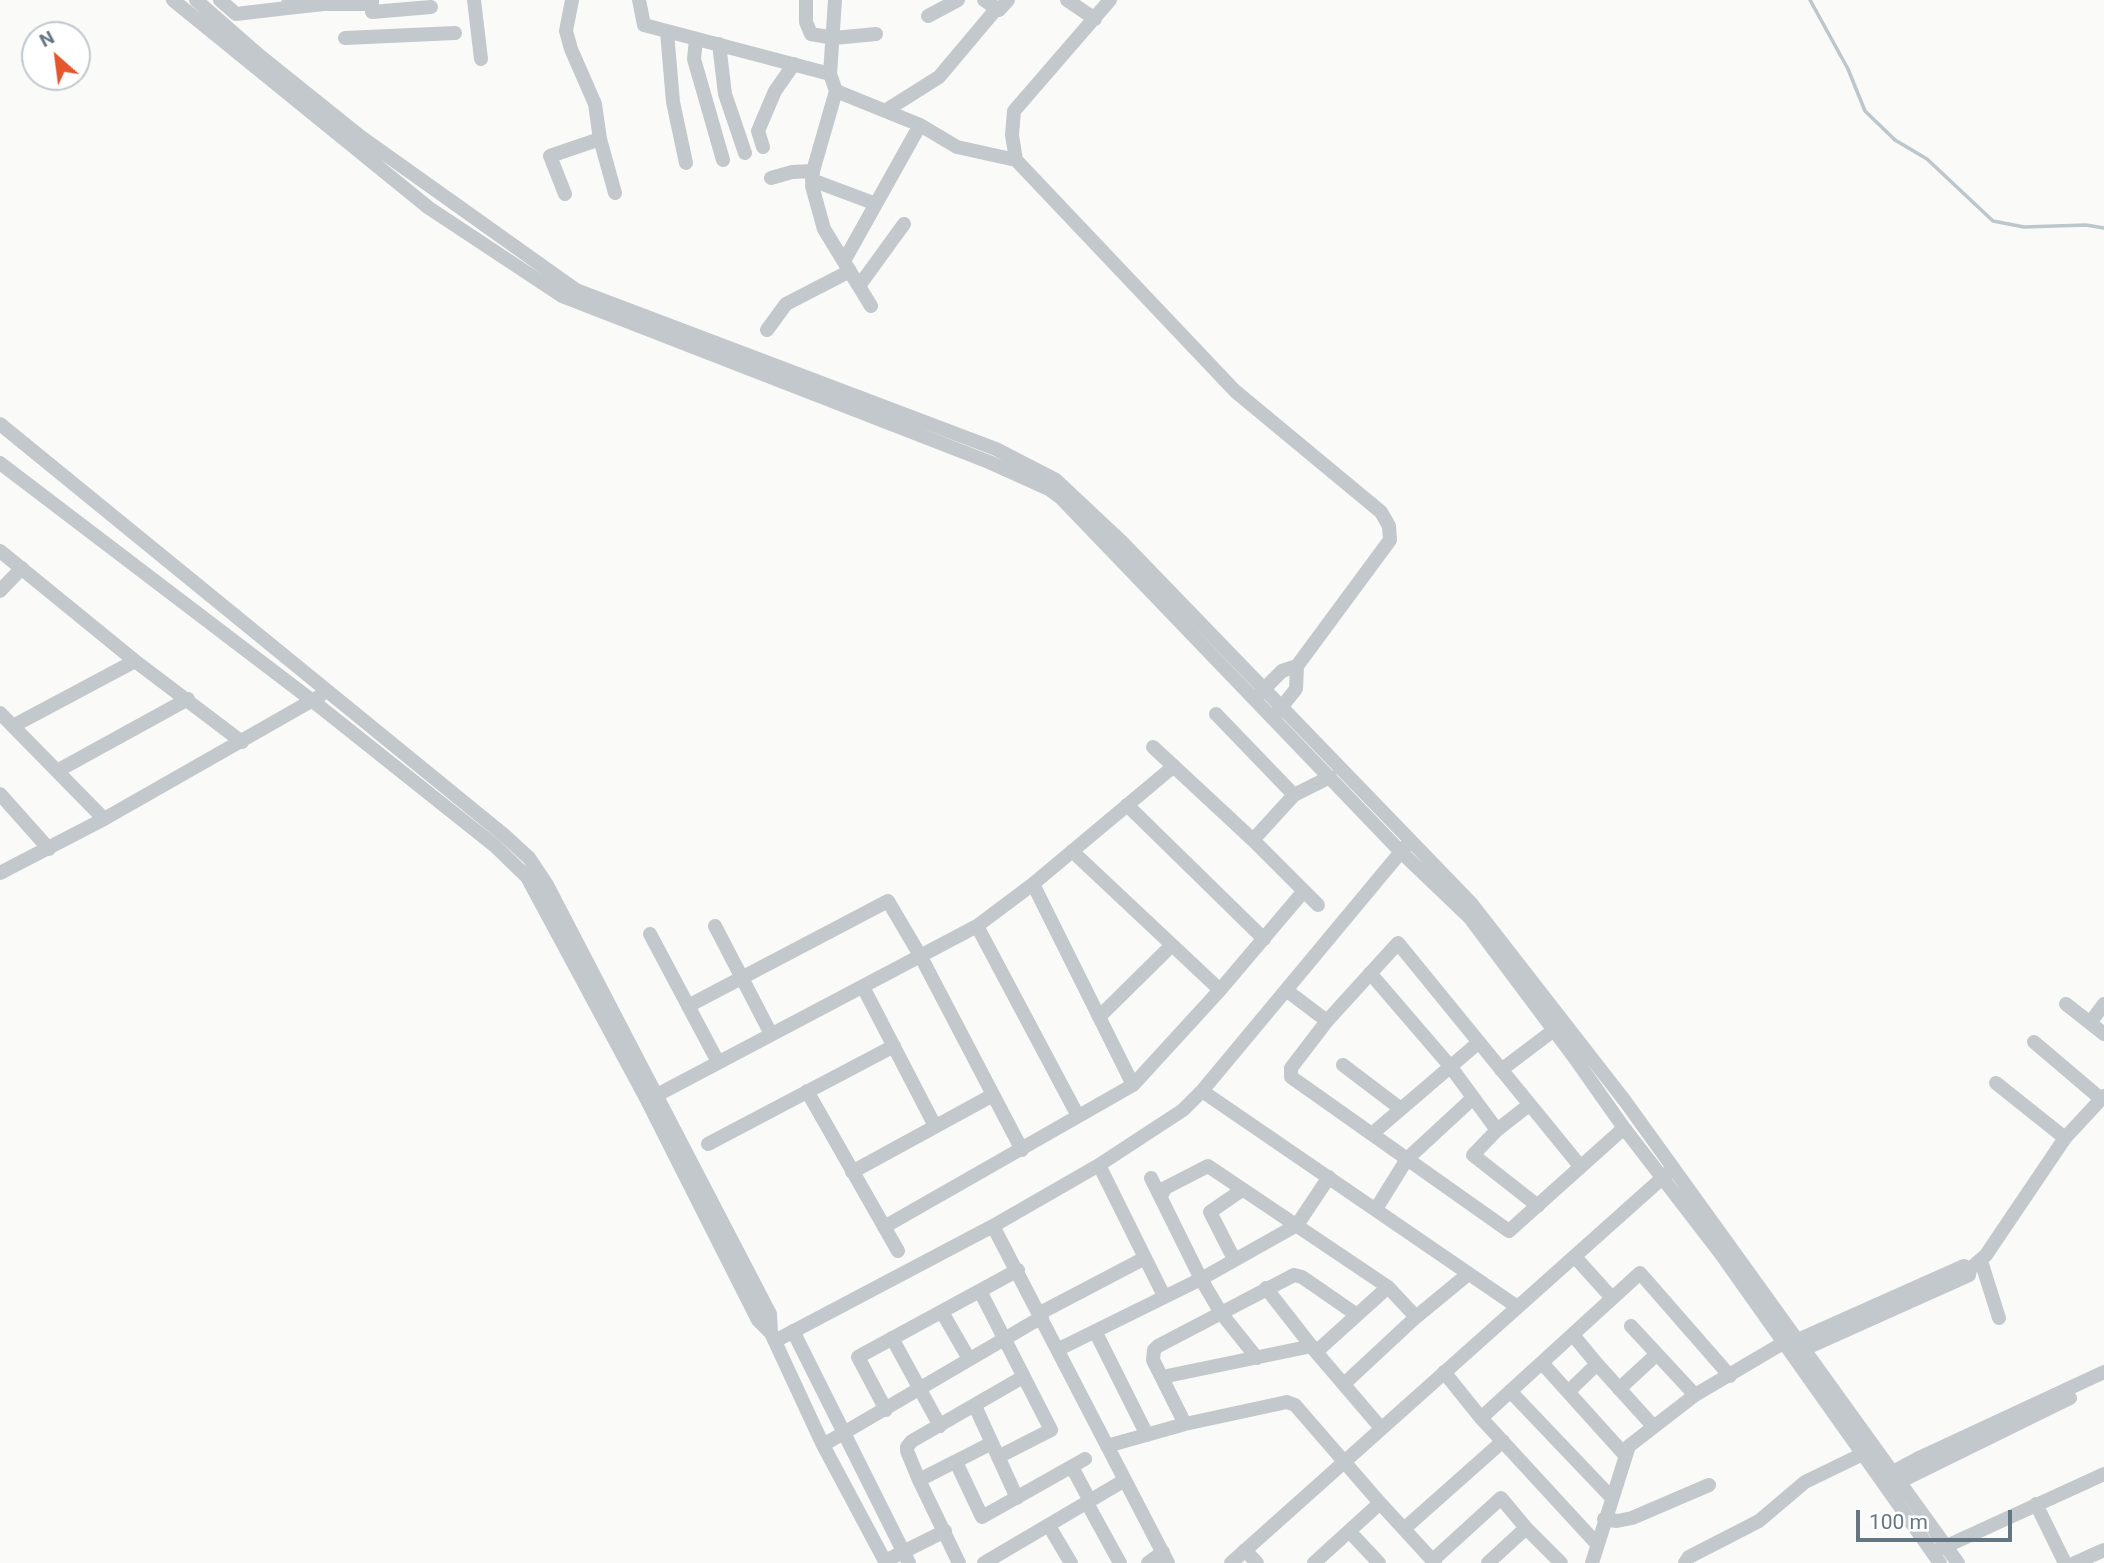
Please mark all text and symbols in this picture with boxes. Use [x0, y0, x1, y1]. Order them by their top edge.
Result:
north arrow [21, 21, 91, 91]
text: N [36, 25, 58, 52]
scale bar [1859, 1496, 2015, 1540]
text: 100 m [1869, 1510, 1928, 1534]

